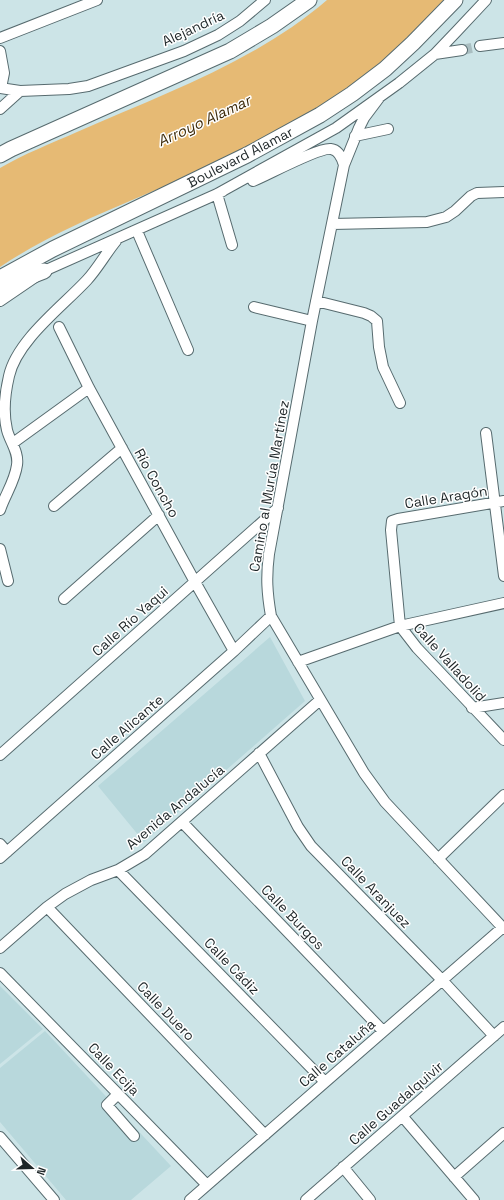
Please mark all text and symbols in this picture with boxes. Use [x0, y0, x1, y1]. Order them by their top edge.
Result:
street label: Alejandría [159, 6, 227, 50]
water label: Arroyo Alamar [154, 90, 255, 150]
street label: Boulevard Alamar [184, 123, 296, 191]
street label: Camino al Murúa Martínez [245, 399, 293, 573]
street label: Río Concho [131, 445, 183, 521]
street label: Calle Aragón [403, 482, 489, 512]
street label: Calle Río Yaqui [88, 582, 172, 660]
street label: Calle Valladolid [410, 619, 490, 705]
street label: Calle Alicante [87, 691, 167, 763]
street label: Avenida Andalucía [122, 761, 228, 853]
street label: Calle Aranjuez [337, 852, 415, 932]
street label: Calle Burgos [257, 881, 329, 953]
street label: Calle Cádiz [200, 934, 264, 998]
street label: Calle Duero [133, 978, 199, 1044]
street label: Calle Cataluña [295, 1015, 379, 1091]
street label: Calle Ecija [84, 1039, 144, 1099]
street label: Calle Guadalquivir [345, 1057, 447, 1149]
north arrow [12, 1148, 52, 1188]
text: N [34, 1166, 49, 1177]

